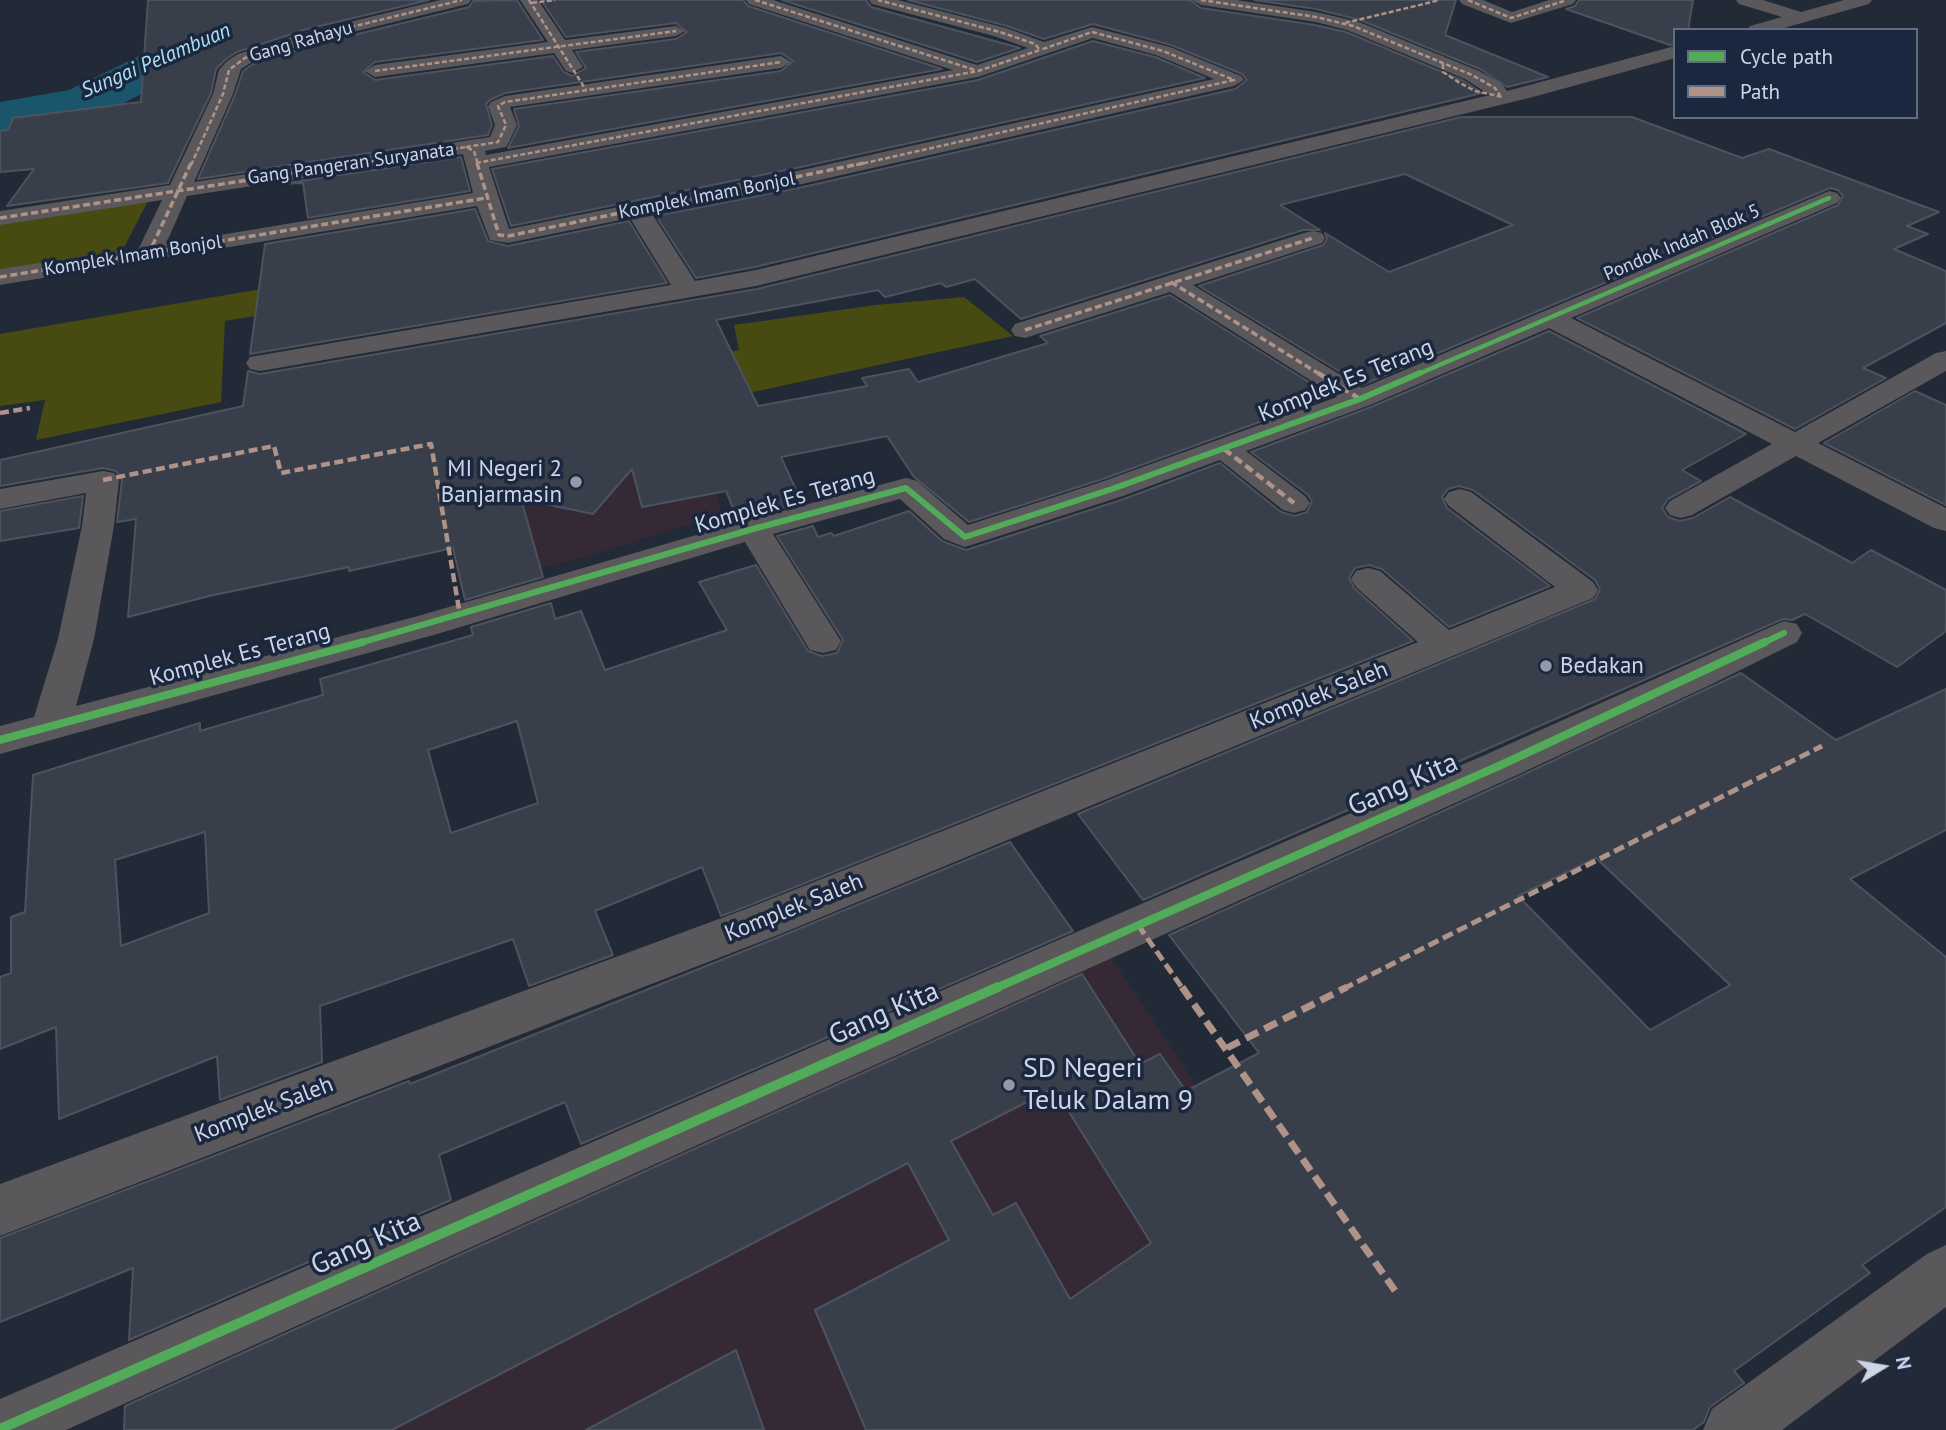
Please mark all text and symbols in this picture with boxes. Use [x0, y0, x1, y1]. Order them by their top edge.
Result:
street label: Gang Rahayu [247, 16, 355, 68]
water label: Sungai Pelambuan [78, 18, 234, 104]
legend [1673, 28, 1918, 119]
text: Cycle path [1740, 43, 1833, 70]
text: Path [1740, 78, 1780, 105]
street label: Gang Pangeran Suryanata [246, 138, 456, 190]
street label: Komplek Imam Bonjol [617, 168, 797, 224]
street label: Pondok Indah Blok 5 [1600, 200, 1764, 286]
street label: Komplek Imam Bonjol [43, 231, 223, 281]
street label: Komplek Es Terang [1255, 333, 1437, 429]
place label: MI Negeri 2 Banjarmasin [441, 455, 562, 509]
street label: Komplek Es Terang [692, 462, 878, 540]
marker: MI Negeri 2 Banjarmasin [568, 474, 584, 490]
street label: Komplek Es Terang [147, 618, 333, 692]
place label: Bedakan [1560, 652, 1644, 680]
street label: Komplek Saleh [1246, 656, 1392, 736]
marker: Bedakan [1538, 658, 1554, 674]
street label: Gang Kita [1343, 746, 1463, 824]
street label: Komplek Saleh [721, 868, 867, 948]
street label: Gang Kita [824, 975, 944, 1053]
place label: SD Negeri Teluk Dalam 9 [1023, 1052, 1193, 1118]
street label: Komplek Saleh [191, 1071, 337, 1149]
marker: SD Negeri Teluk Dalam 9 [1001, 1077, 1017, 1093]
street label: Gang Kita [306, 1205, 426, 1283]
north arrow [1848, 1332, 1918, 1402]
text: N [1891, 1355, 1917, 1371]

